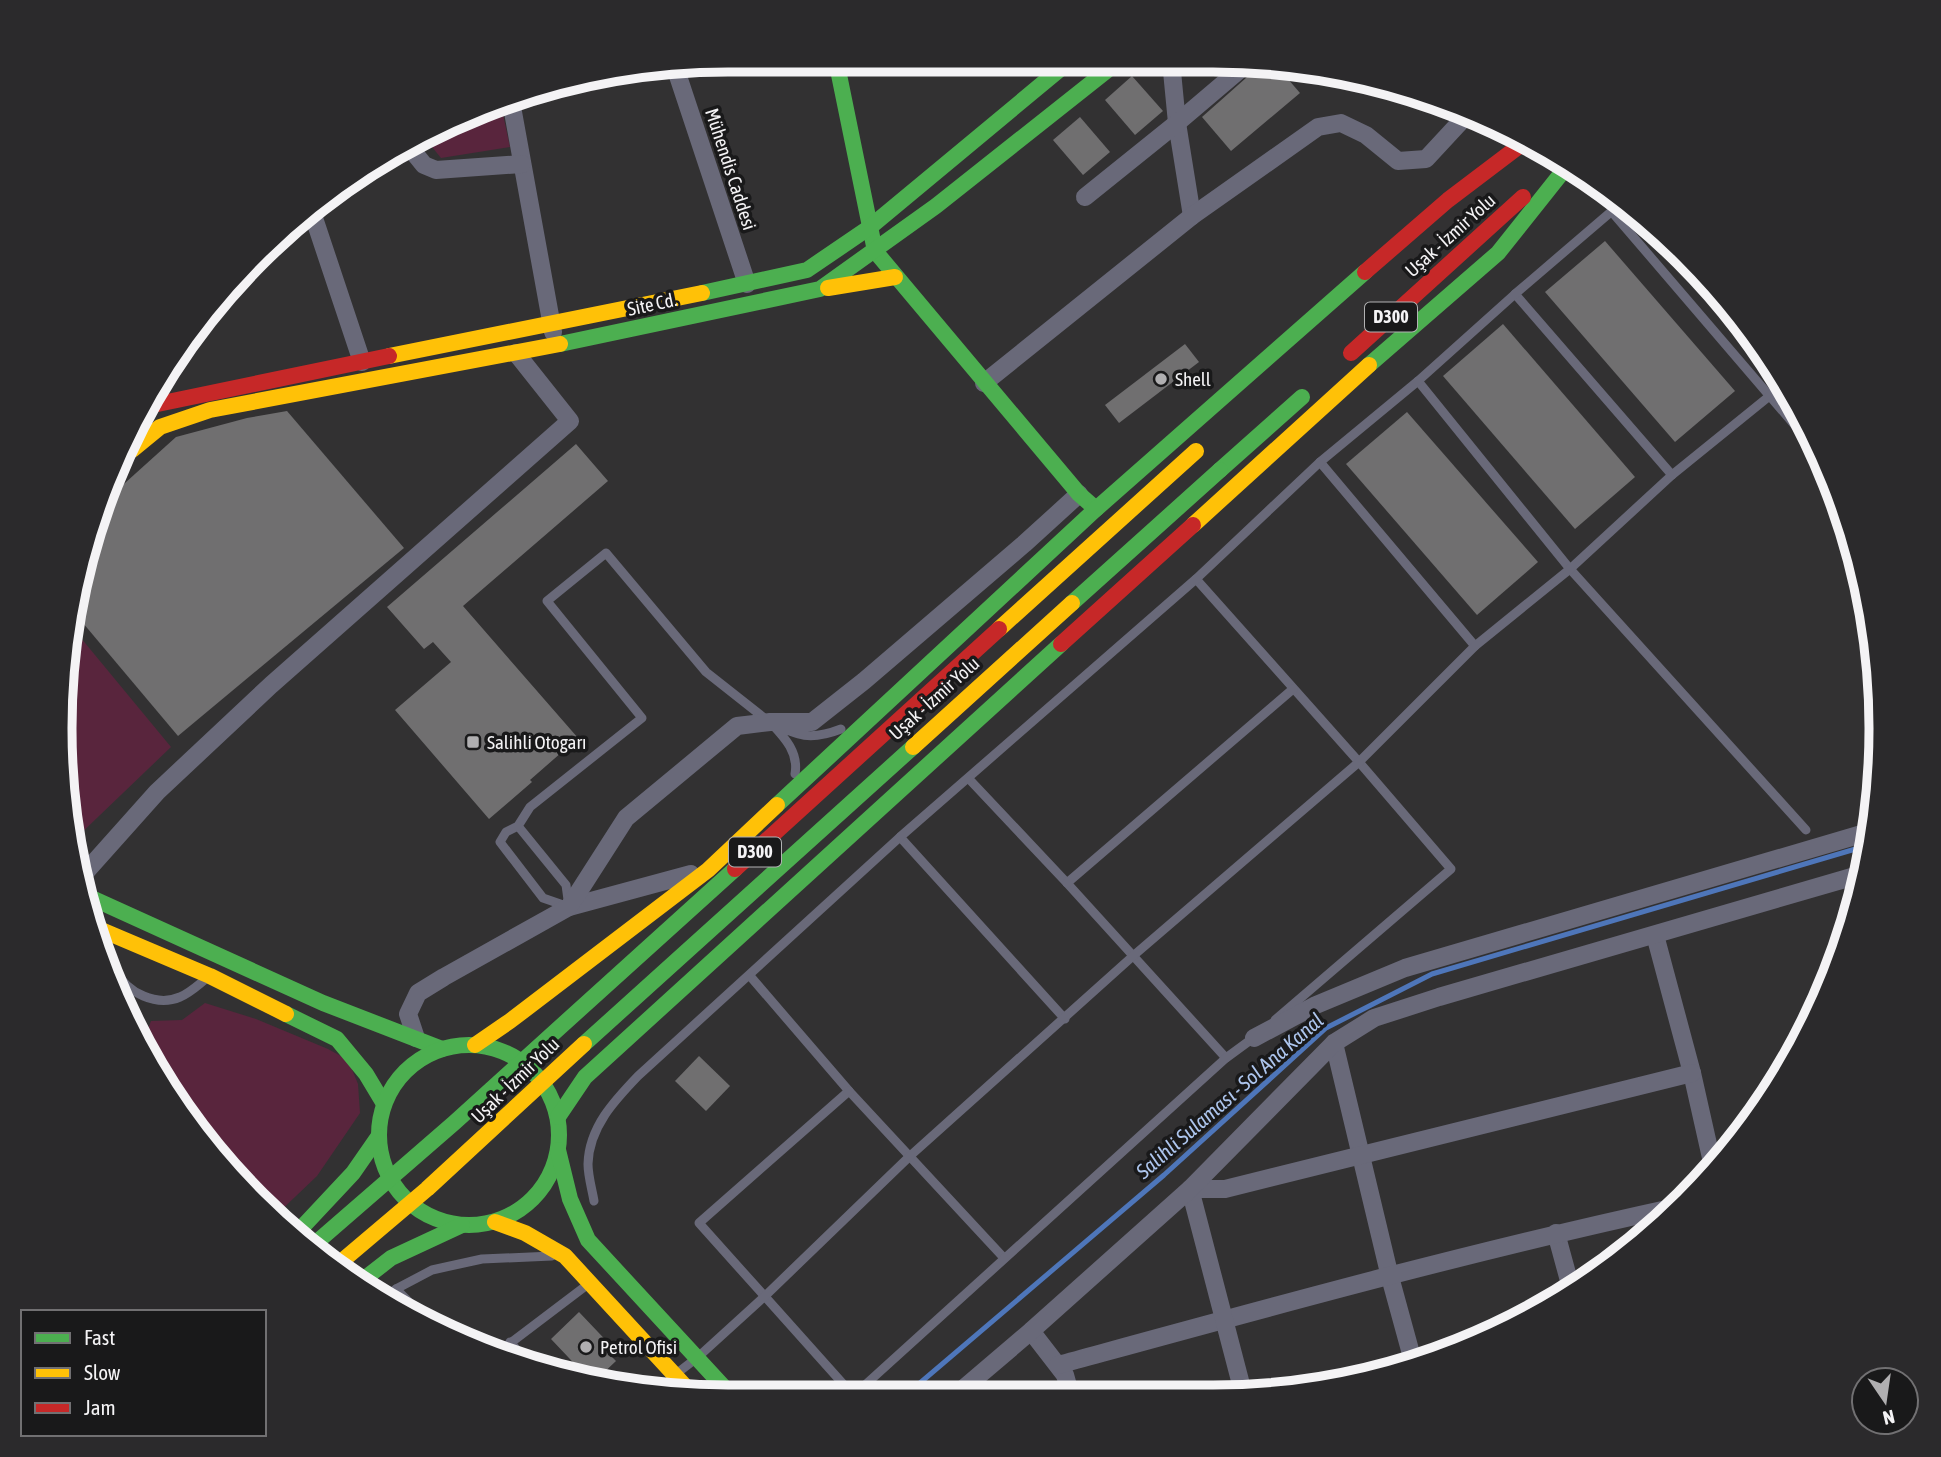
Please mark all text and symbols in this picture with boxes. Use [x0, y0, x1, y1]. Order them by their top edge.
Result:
street label: Mühendis Caddesi [701, 105, 761, 233]
street label: Uşak - İzmir Yolu [1400, 189, 1500, 281]
street label: Site Cd. [625, 288, 679, 320]
road number: D300 [1365, 302, 1417, 332]
place label: Shell [1175, 368, 1211, 390]
marker: Shell [1153, 371, 1169, 387]
street label: Uşak - İzmir Yolu [884, 652, 984, 744]
place label: Salihli Otogarı [487, 731, 586, 753]
marker: Salihli Otogarı [465, 734, 481, 750]
road number: D300 [729, 838, 781, 866]
water label: Salihli Sulaması - Sol Ana Kanal [1130, 1007, 1328, 1184]
street label: Uşak - İzmir Yolu [467, 1033, 563, 1127]
legend [21, 1310, 266, 1436]
text: Fast [84, 1325, 115, 1349]
place label: Petrol Ofisi [600, 1336, 677, 1358]
marker: Petrol Ofisi [578, 1339, 594, 1355]
text: Slow [84, 1360, 121, 1384]
north arrow [1850, 1366, 1920, 1436]
text: Jam [84, 1395, 116, 1419]
text: N [1881, 1406, 1897, 1430]

